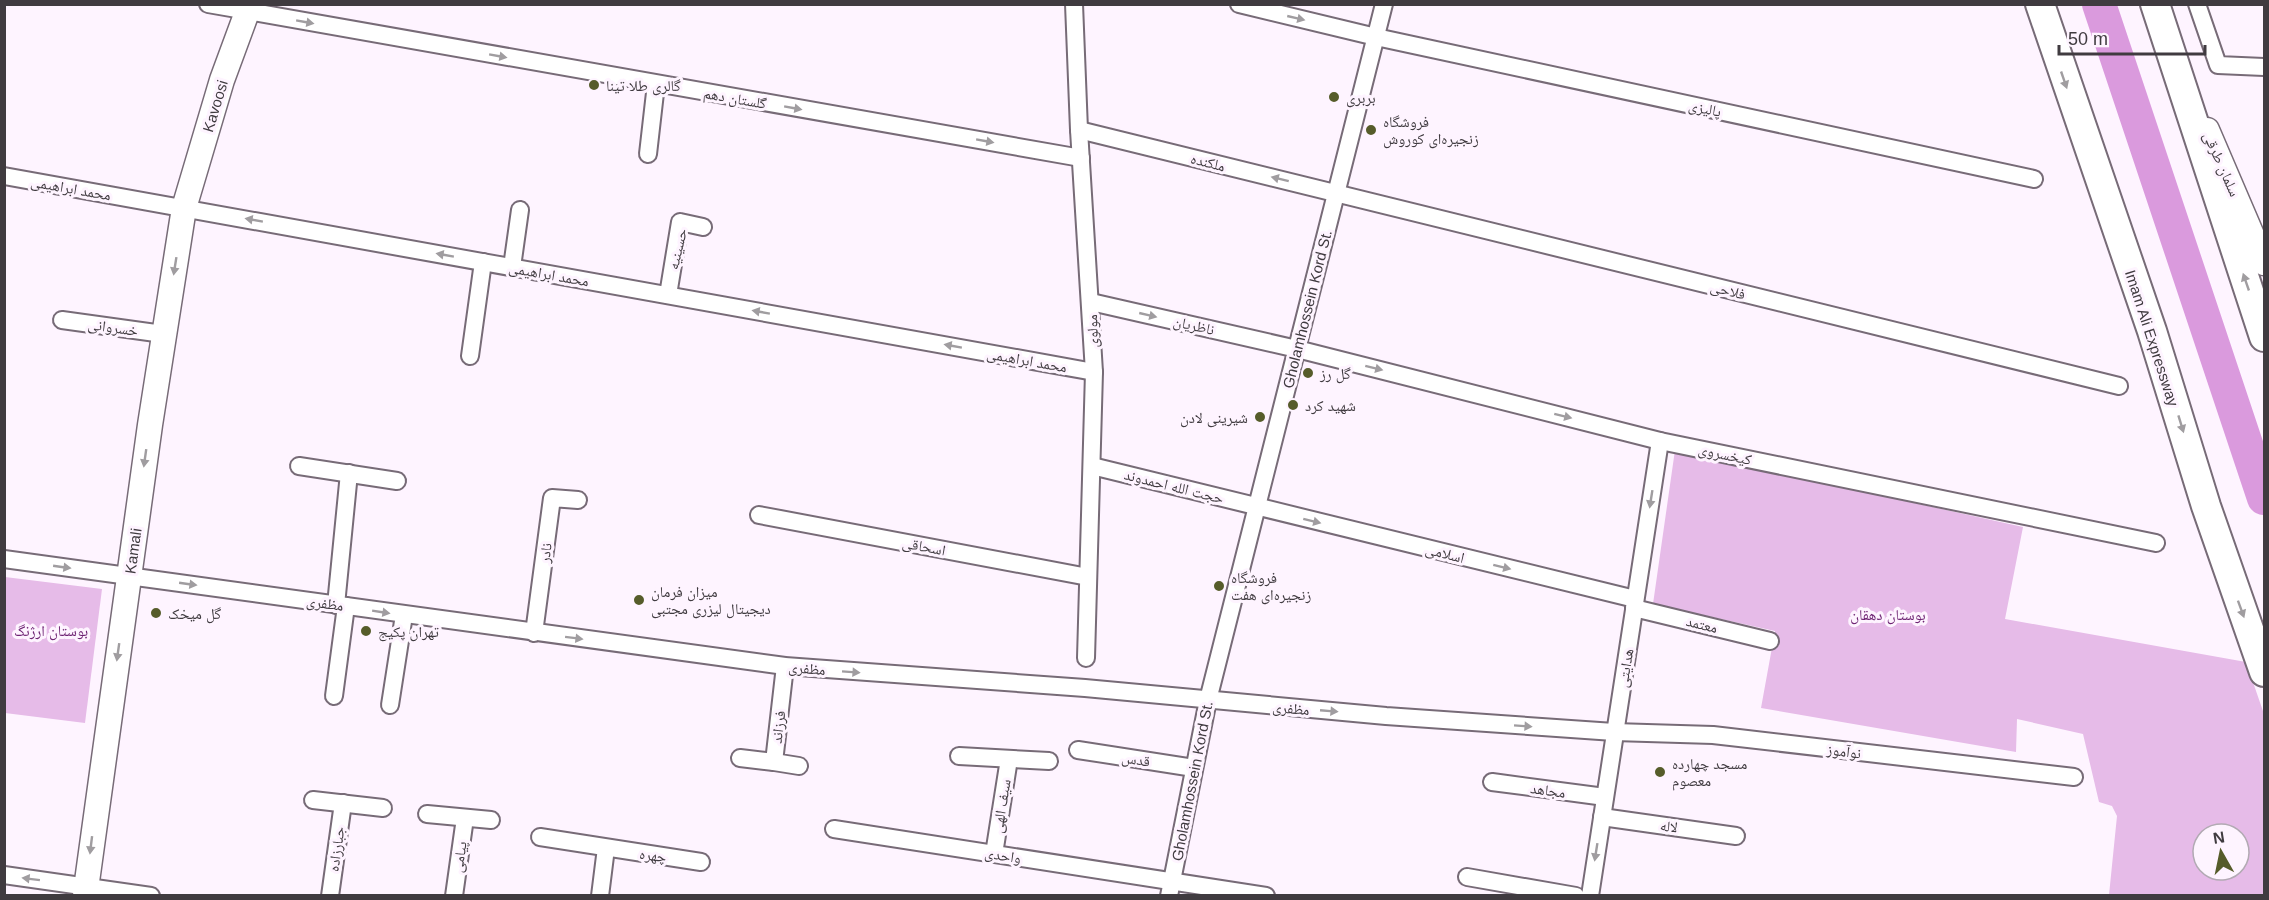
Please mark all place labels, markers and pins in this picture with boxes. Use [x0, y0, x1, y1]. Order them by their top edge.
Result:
place label: گالری طلا تینا [606, 77, 681, 96]
marker: گالری طلا تینا [587, 78, 601, 92]
place label: بربری [1346, 89, 1376, 108]
marker: بربری [1327, 90, 1341, 104]
place label: فروشگاه زنجیره‌ای کوروش [1383, 113, 1479, 149]
marker: فروشگاه زنجیره‌ای کوروش [1364, 123, 1378, 137]
place label: گل رز [1319, 365, 1351, 384]
marker: گل رز [1301, 366, 1315, 380]
place label: شهید کرد [1305, 397, 1356, 415]
marker: شهید کرد [1286, 398, 1300, 412]
place label: شیرینی لادن [1180, 409, 1248, 428]
marker: شیرینی لادن [1253, 410, 1267, 424]
place label: فروشگاه زنجیره‌ای هفت [1231, 569, 1311, 605]
marker: فروشگاه زنجیره‌ای هفت [1212, 579, 1226, 593]
place label: میزان فرمان دیجیتال لیزری مجتبی [651, 583, 771, 619]
marker: میزان فرمان دیجیتال لیزری مجتبی [632, 593, 646, 607]
place label: گل میخک [168, 605, 221, 624]
marker: گل میخک [149, 606, 163, 620]
place label: تهران پکیج [378, 623, 439, 642]
marker: تهران پکیج [359, 624, 373, 638]
place label: مسجد چهارده معصوم [1672, 755, 1747, 791]
marker: مسجد چهارده معصوم [1653, 765, 1667, 779]

